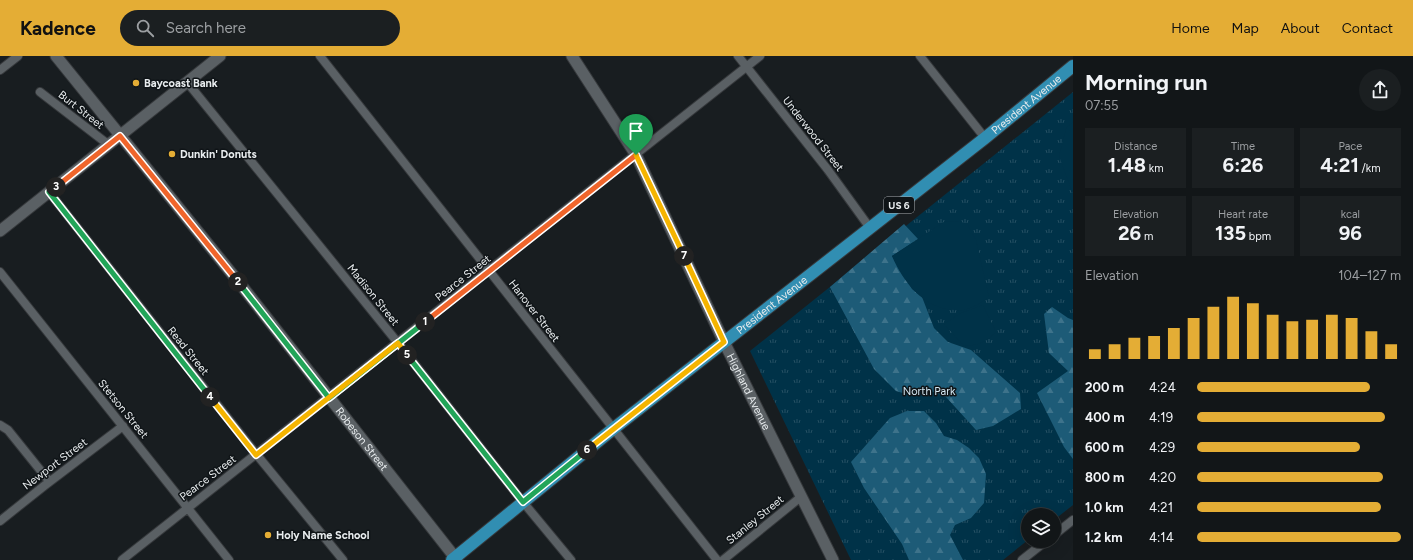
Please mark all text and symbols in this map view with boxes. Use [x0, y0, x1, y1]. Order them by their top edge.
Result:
search box [120, 10, 400, 46]
text: Kadence [20, 17, 96, 40]
icon: search [134, 17, 156, 39]
text: Search here [166, 19, 246, 37]
text: Home [1171, 20, 1210, 37]
text: Map [1232, 20, 1259, 37]
text: About [1281, 20, 1320, 37]
text: Contact [1342, 20, 1393, 37]
text: Morning run [1085, 69, 1208, 96]
button: share [1359, 69, 1401, 111]
street label: President Avenue [989, 72, 1064, 137]
place label: Baycoast Bank [144, 77, 218, 90]
marker: Baycoast Bank [131, 78, 141, 88]
street label: Burt Street [56, 88, 106, 132]
street label: Underwood Street [780, 94, 846, 174]
text: 07:55 [1085, 98, 1119, 113]
pin [619, 114, 653, 155]
icon: arrive [625, 120, 647, 142]
text: Distance [1114, 140, 1157, 153]
text: Time [1231, 140, 1255, 153]
text: Pace [1338, 140, 1362, 153]
place label: Dunkin' Donuts [180, 148, 257, 161]
marker: Dunkin' Donuts [167, 149, 177, 159]
text: 1.48 [1108, 153, 1146, 177]
text: 6:26 [1223, 153, 1263, 177]
text: 4:21 [1320, 153, 1359, 177]
text: km [1146, 162, 1164, 175]
text: /km [1359, 162, 1381, 175]
pin: 3 [46, 177, 66, 197]
text: 3 [53, 180, 59, 193]
road number: US 6 [884, 197, 914, 213]
text: Elevation [1113, 208, 1158, 221]
text: Heart rate [1218, 208, 1268, 221]
text: kcal [1341, 208, 1360, 221]
text: 26 [1118, 221, 1141, 245]
text: 135 [1215, 221, 1246, 245]
text: 96 [1339, 221, 1362, 245]
text: m [1141, 230, 1153, 243]
text: bpm [1246, 230, 1271, 243]
pin: 7 [674, 246, 694, 266]
text: 7 [681, 249, 687, 262]
street label: Pearce Street [433, 252, 493, 304]
street label: Madison Street [344, 262, 402, 328]
text: Elevation [1085, 268, 1138, 283]
text: 104–127 m [1338, 268, 1401, 283]
pin: 2 [228, 272, 248, 292]
street label: President Avenue [734, 273, 810, 337]
text: 2 [235, 275, 241, 288]
street label: Hanover Street [506, 277, 562, 345]
pin: 1 [415, 312, 435, 332]
text: 1 [423, 315, 427, 328]
street label: Read Street [165, 324, 211, 378]
pin: 5 [397, 345, 417, 365]
text: 5 [404, 348, 410, 361]
street label: Highland Avenue [724, 351, 773, 432]
street label: Stetson Street [95, 377, 151, 441]
text: 200 m [1085, 380, 1124, 395]
text: 4:24 [1149, 380, 1176, 395]
park label: North Park [903, 385, 956, 398]
pin: 4 [200, 387, 220, 407]
text: 4 [207, 390, 213, 403]
street label: Robeson Street [333, 405, 391, 473]
text: 400 m [1085, 410, 1125, 425]
text: 4:19 [1149, 410, 1173, 425]
street label: Newport Street [20, 436, 90, 492]
pin: 6 [577, 440, 597, 460]
text: 600 m [1085, 440, 1124, 455]
text: 4:29 [1149, 440, 1175, 455]
text: 6 [584, 443, 590, 456]
street label: Pearce Street [177, 453, 239, 503]
text: 800 m [1085, 470, 1124, 485]
text: 4:20 [1149, 470, 1176, 485]
street label: Stanley Street [724, 493, 786, 547]
text: 1.0 km [1085, 500, 1124, 515]
text: 4:21 [1149, 500, 1173, 515]
map controls [1021, 508, 1061, 548]
button: layers [1021, 508, 1061, 548]
place label: Holy Name School [276, 529, 370, 542]
marker: Holy Name School [263, 530, 273, 540]
text: 1.2 km [1085, 530, 1123, 545]
text: 4:14 [1149, 530, 1174, 545]

